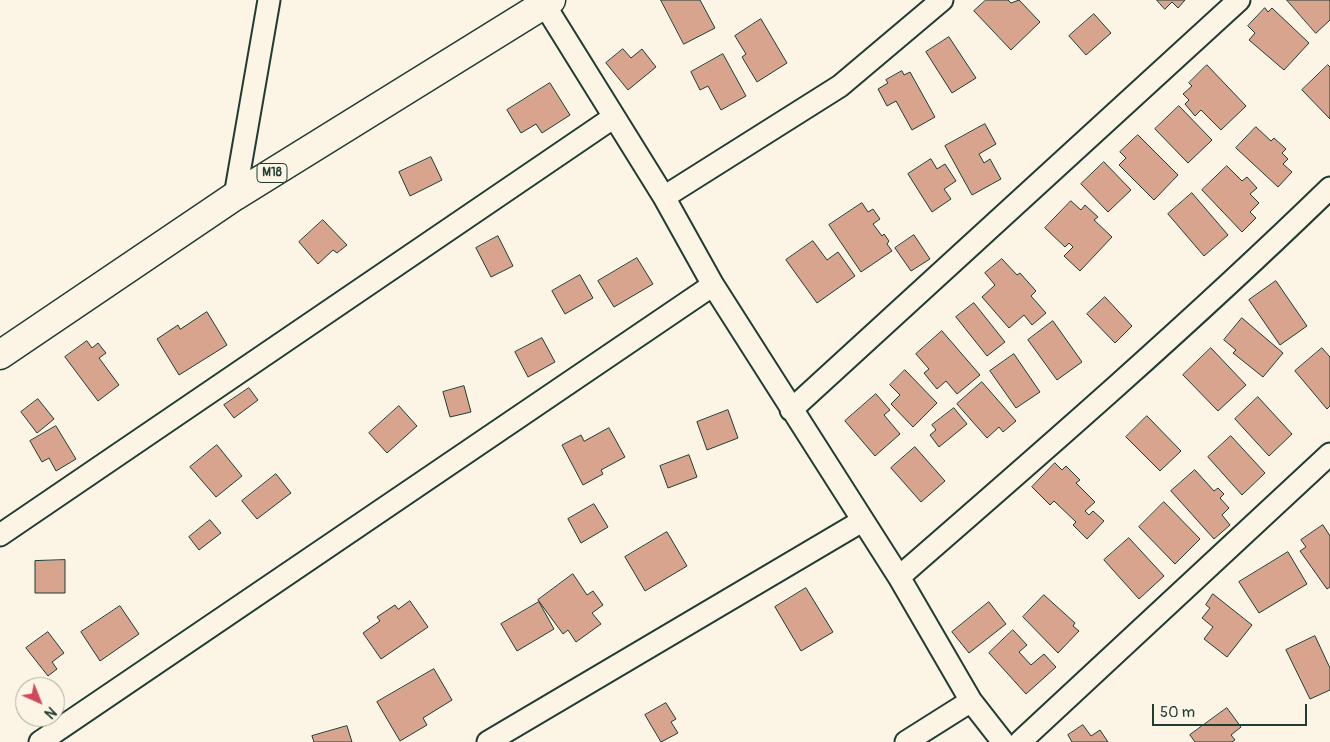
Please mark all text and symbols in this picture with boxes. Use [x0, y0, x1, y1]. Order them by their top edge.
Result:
road number: M18 [257, 164, 287, 182]
north arrow [15, 677, 65, 727]
scale bar [1155, 694, 1310, 726]
text: N [41, 703, 59, 722]
text: 50 m [1160, 703, 1195, 722]

